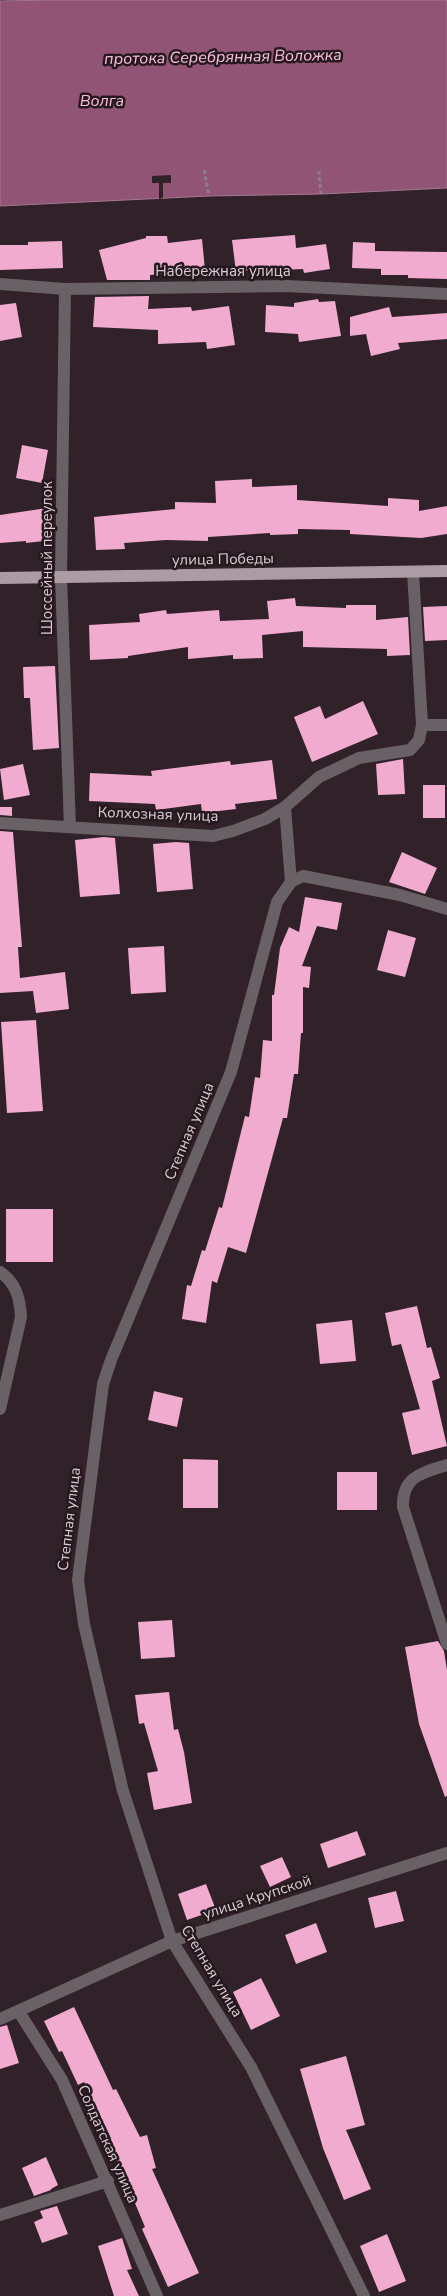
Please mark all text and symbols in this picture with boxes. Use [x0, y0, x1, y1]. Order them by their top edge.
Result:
water label: протока Серебрянная Воложка [104, 44, 342, 70]
water label: Волга [80, 90, 124, 112]
street label: Набережная улица [155, 261, 291, 281]
street label: Шоссейный переулок [37, 481, 57, 635]
street label: улица Победы [172, 548, 274, 570]
street label: Колхозная улица [97, 802, 219, 826]
street label: Степная улица [159, 1079, 219, 1183]
street label: Степная улица [53, 1466, 85, 1572]
street label: улица Крупской [200, 1870, 314, 1924]
street label: Степная улица [177, 1921, 247, 2021]
street label: Солдатская улица [73, 2082, 143, 2206]

